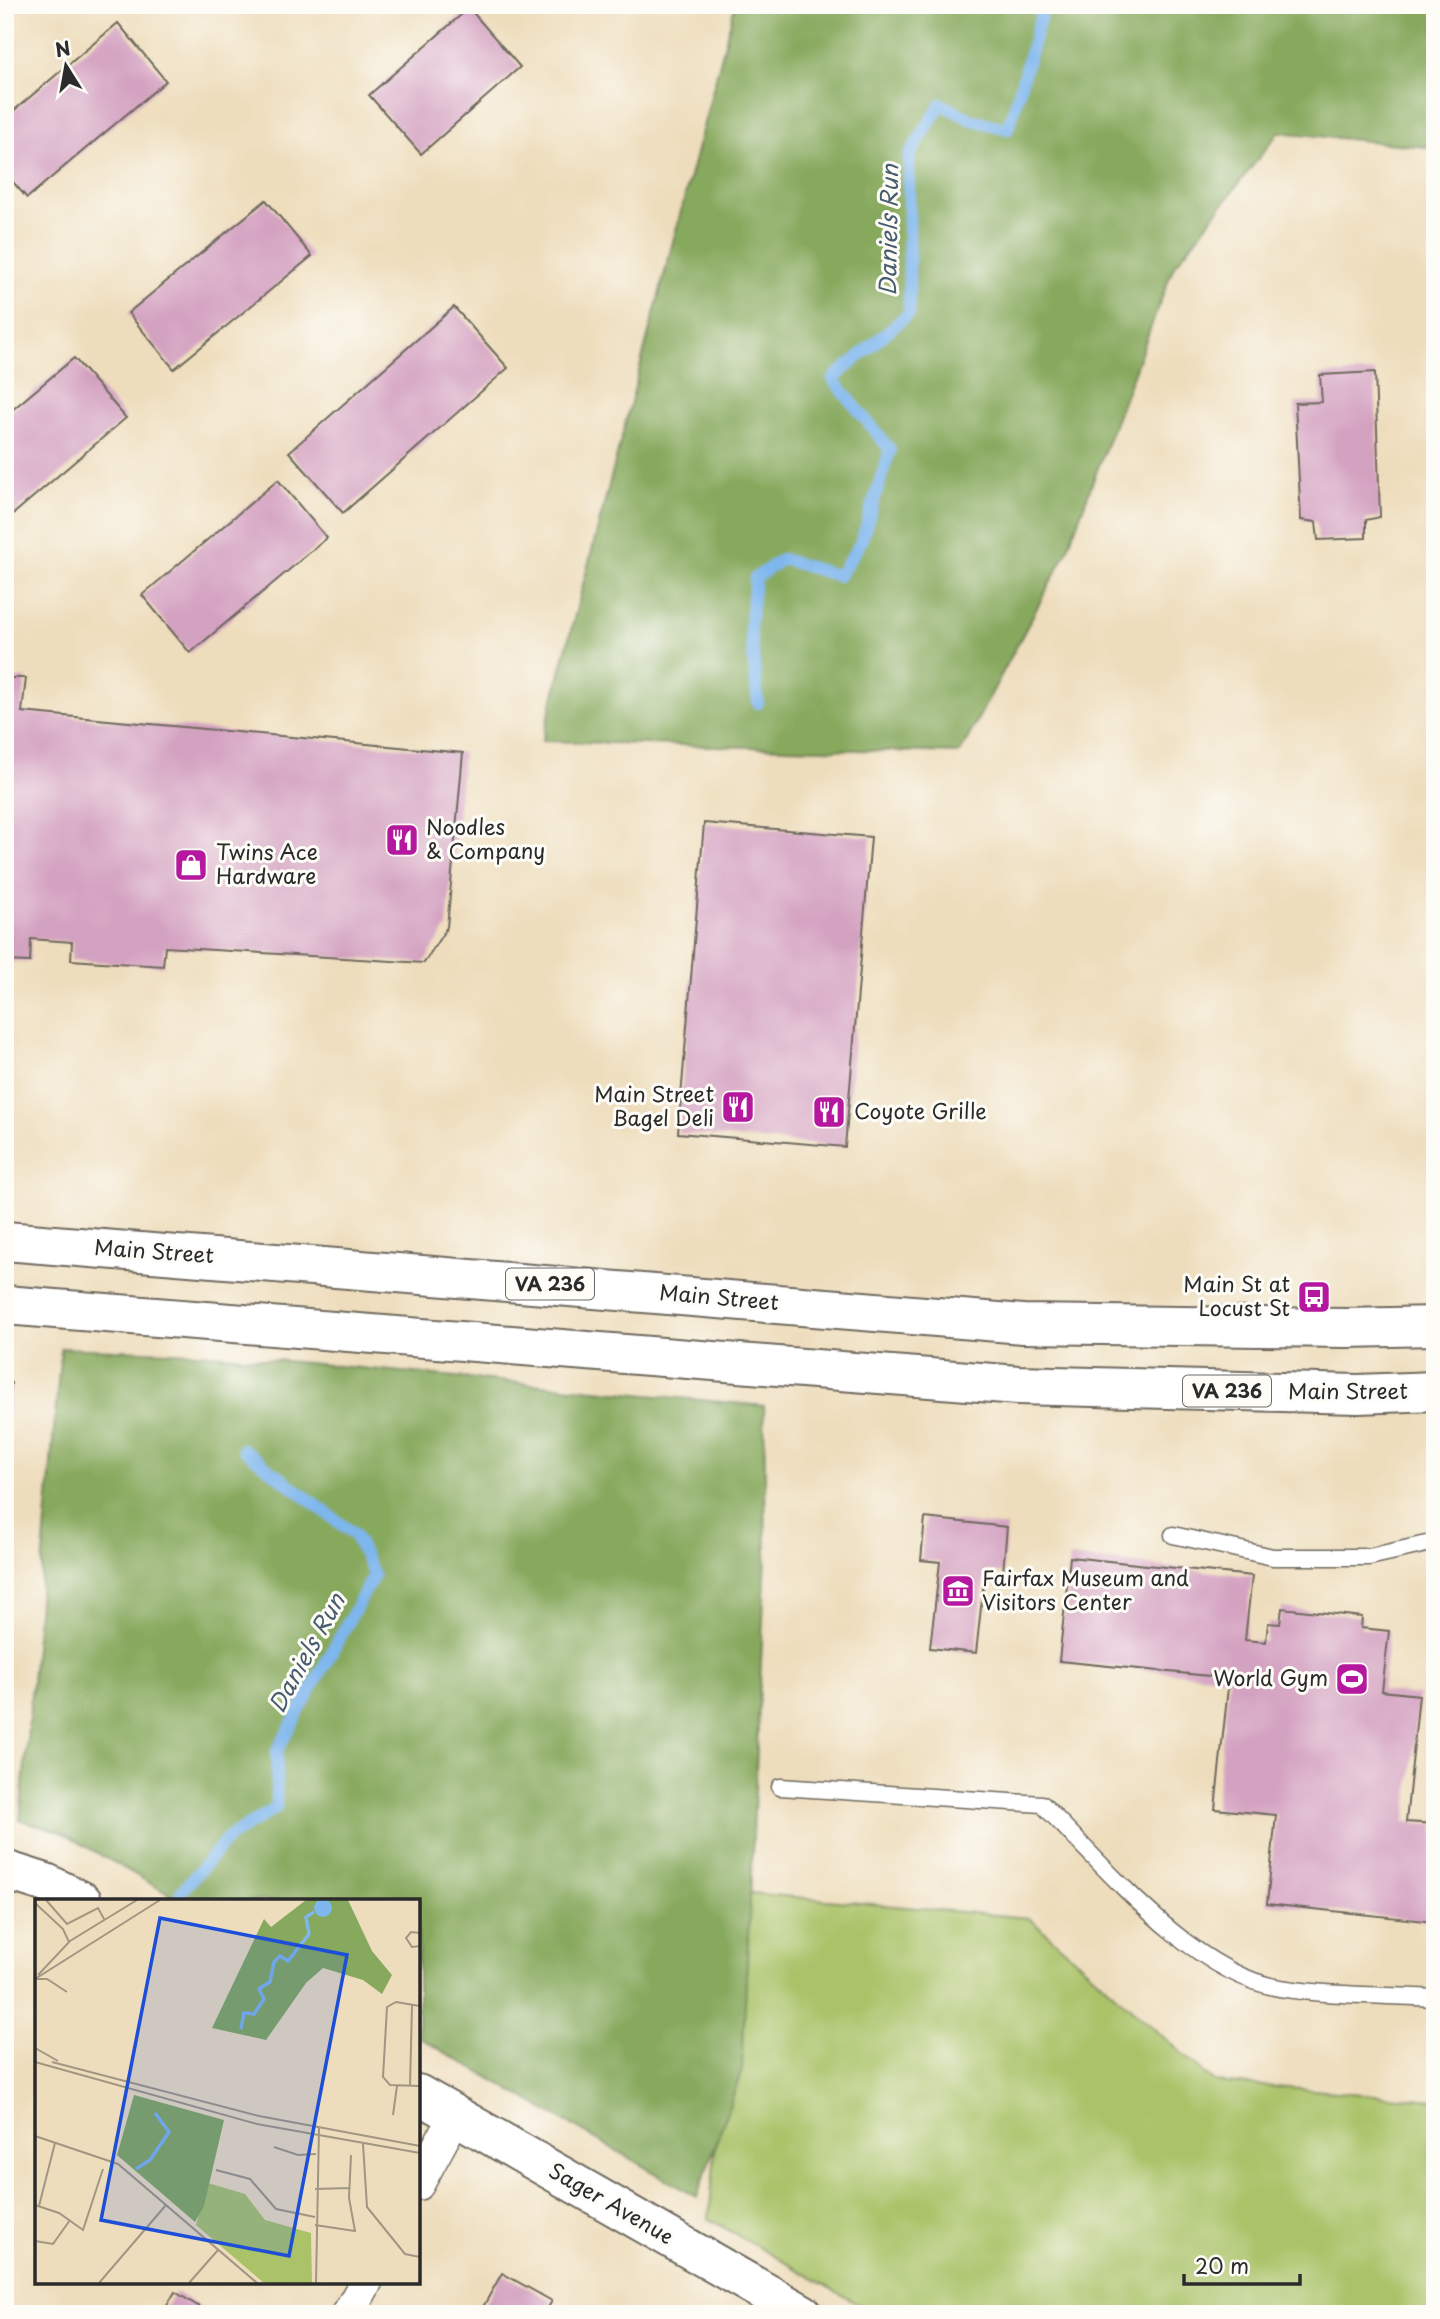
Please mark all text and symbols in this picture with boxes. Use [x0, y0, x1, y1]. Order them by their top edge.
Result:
north arrow [32, 32, 102, 102]
text: N [53, 33, 73, 64]
water label: Daniels Run [869, 163, 906, 296]
place label: Noodles & Company [426, 810, 545, 866]
restaurant icon: Noodles & Company [383, 821, 421, 859]
place label: Twins Ace Hardware [216, 835, 318, 891]
shop icon: Twins Ace Hardware [172, 846, 210, 884]
place label: Main Street Bagel Deli [594, 1077, 714, 1133]
restaurant icon: Main Street Bagel Deli [719, 1088, 757, 1126]
restaurant icon: Coyote Grille [810, 1093, 848, 1131]
place label: Coyote Grille [854, 1094, 987, 1126]
street label: Main Street [93, 1230, 215, 1270]
place label: Main St at Locust St [1183, 1267, 1290, 1323]
road number: VA 236 [506, 1268, 594, 1300]
street label: Main Street [658, 1275, 780, 1317]
bus stop icon: Main St at Locust St [1295, 1278, 1333, 1316]
street label: Main Street [1288, 1374, 1408, 1406]
road number: VA 236 [1183, 1376, 1271, 1406]
place label: Fairfax Museum and Visitors Center [982, 1561, 1189, 1617]
museum icon: Fairfax Museum and Visitors Center [939, 1572, 977, 1610]
water label: Daniels Run [259, 1585, 353, 1718]
sports icon: World Gym [1333, 1660, 1371, 1698]
place label: World Gym [1213, 1661, 1328, 1693]
inset map [35, 1899, 420, 2284]
street label: Sager Avenue [544, 2154, 680, 2251]
scale bar [1184, 2242, 1300, 2286]
text: 20 m [1195, 2249, 1249, 2281]

